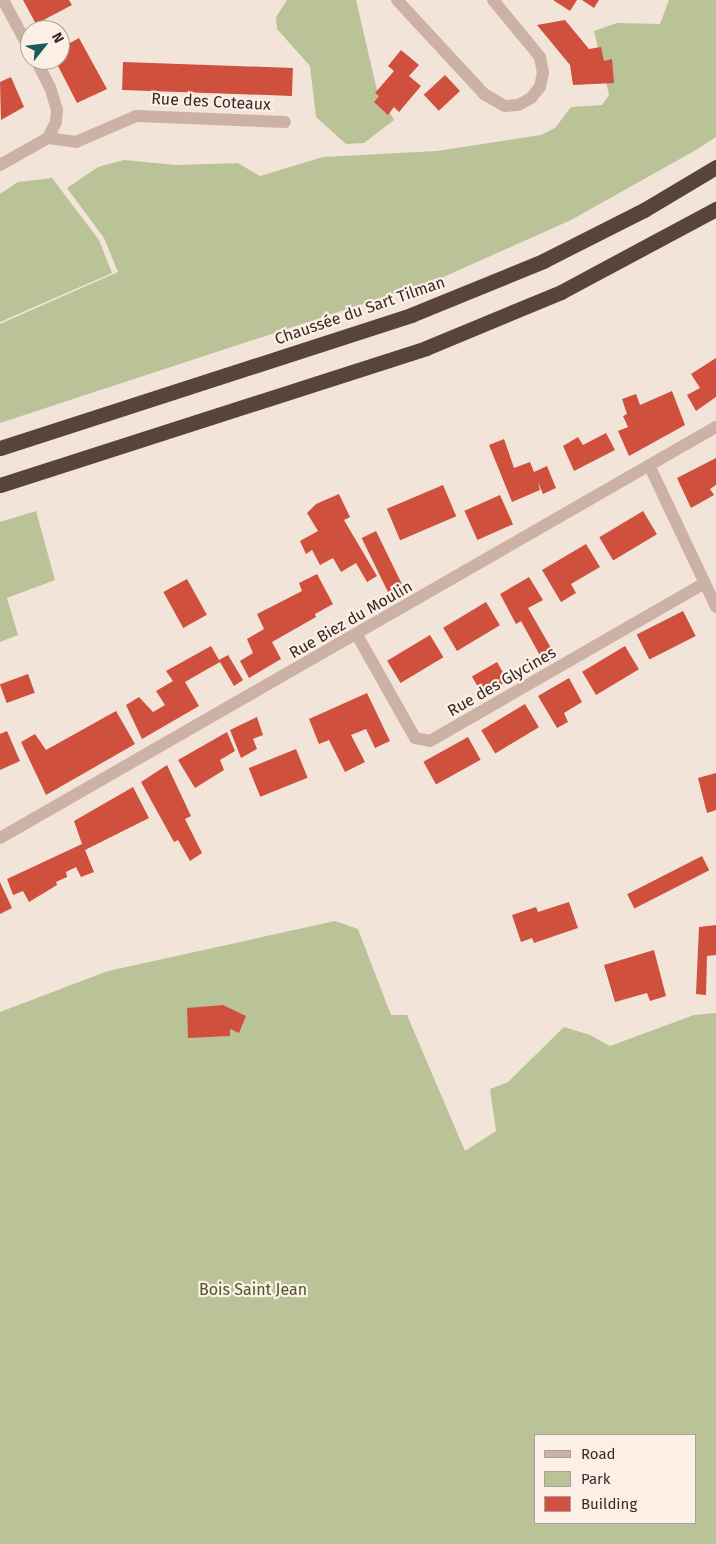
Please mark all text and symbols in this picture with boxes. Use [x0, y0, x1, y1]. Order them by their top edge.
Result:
north arrow [20, 20, 70, 70]
text: N [48, 30, 67, 46]
street label: Rue des Coteaux [151, 89, 271, 115]
street label: Chaussée du Sart Tilman [272, 273, 448, 349]
street label: Rue Biez du Moulin [286, 577, 416, 663]
street label: Rue des Glycines [444, 643, 560, 721]
park label: Bois Saint Jean [199, 1280, 307, 1300]
legend [534, 1434, 696, 1524]
text: Road [581, 1445, 616, 1463]
text: Park [581, 1470, 611, 1488]
text: Building [581, 1495, 637, 1513]

